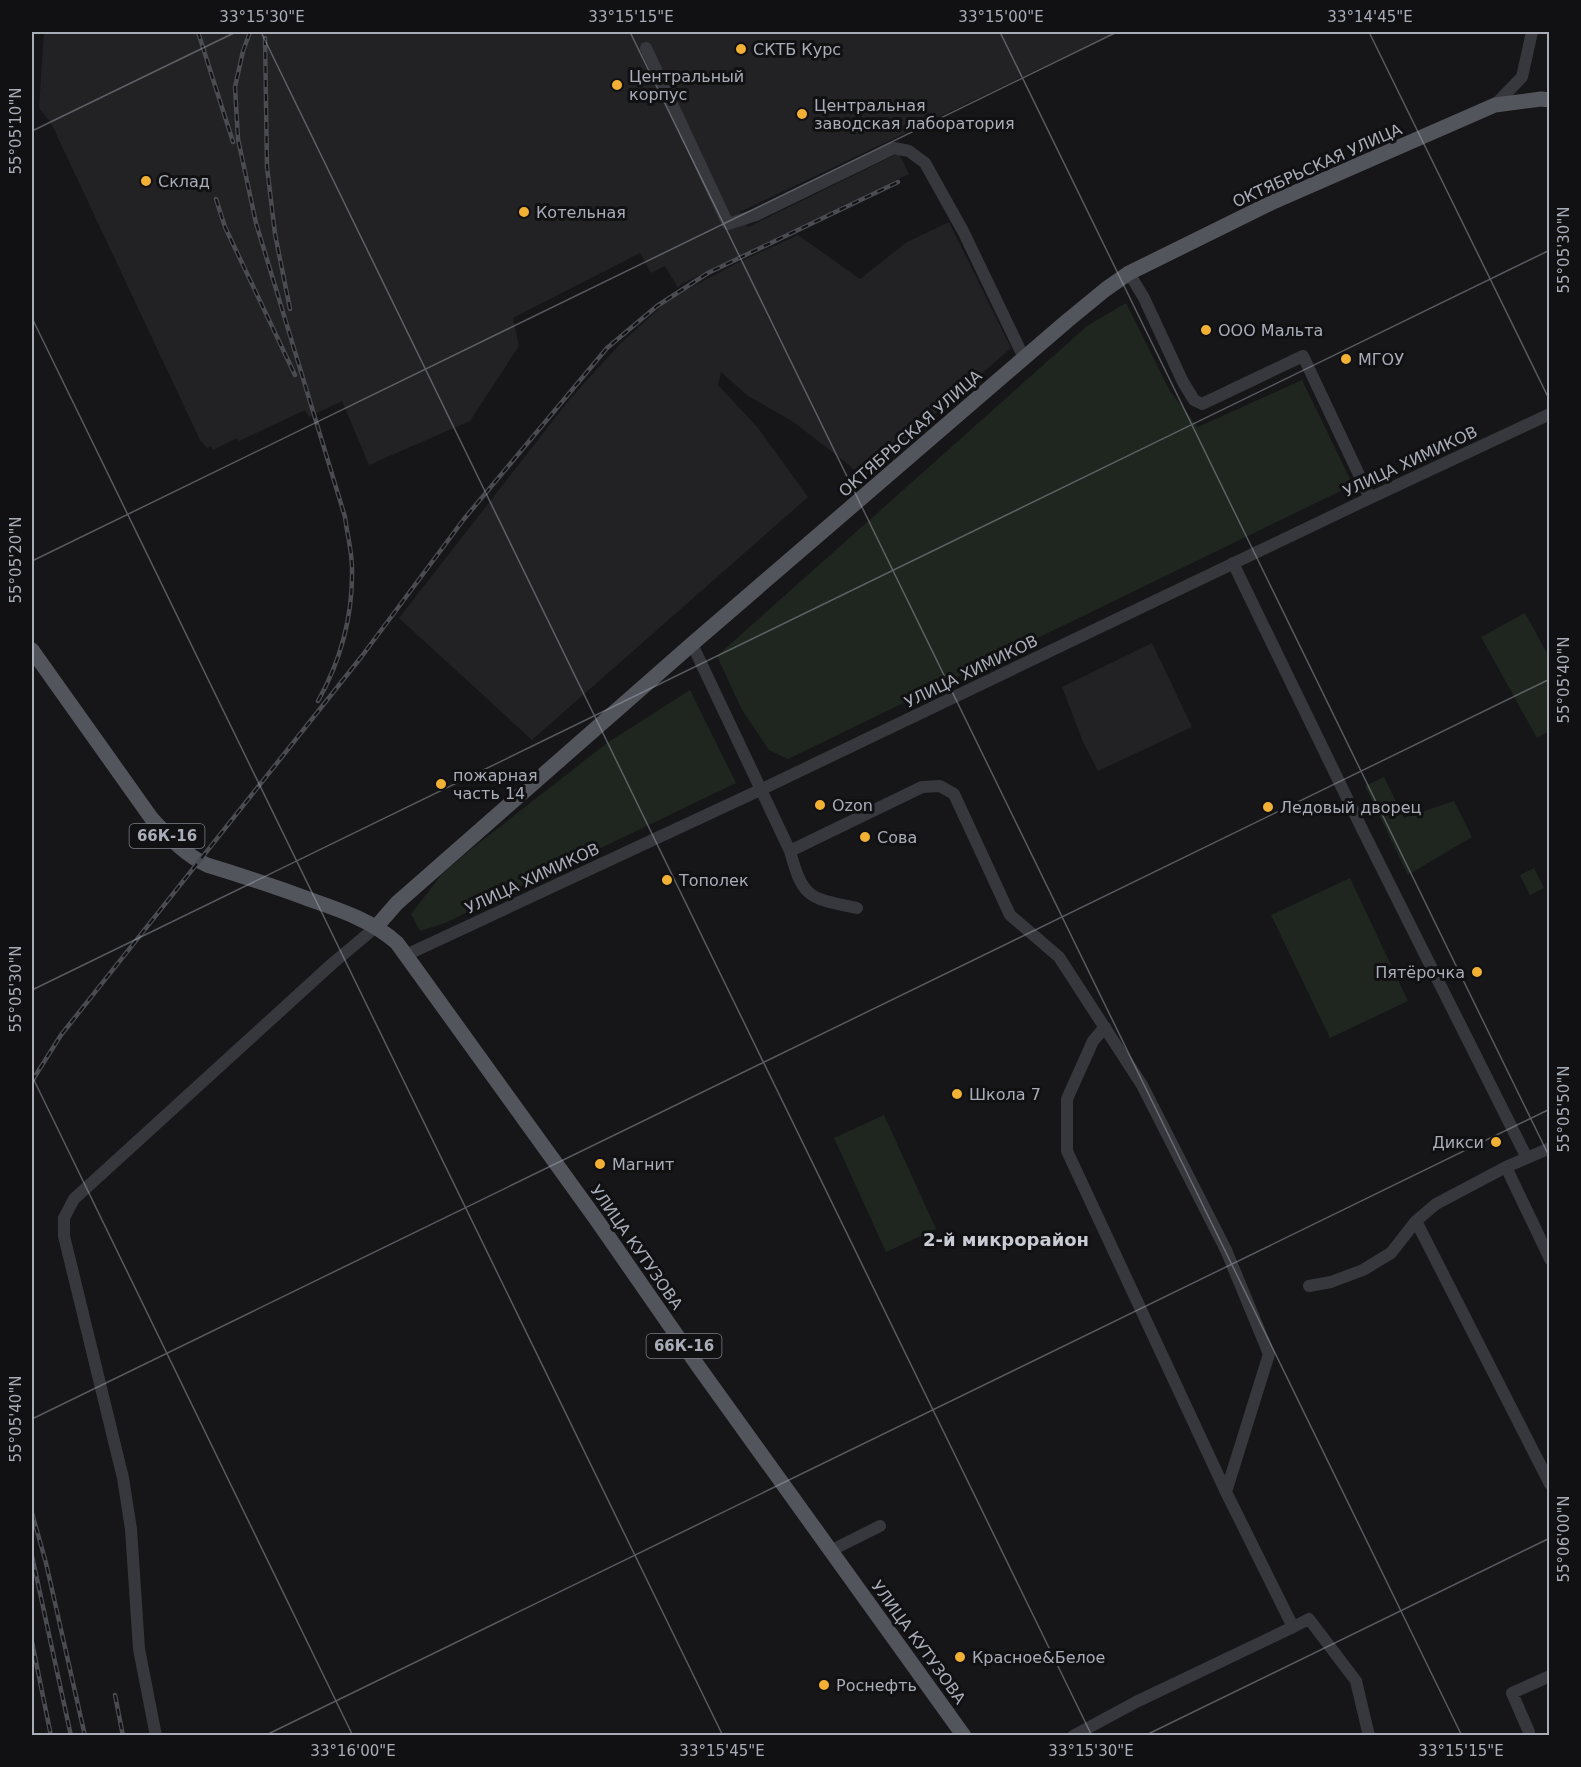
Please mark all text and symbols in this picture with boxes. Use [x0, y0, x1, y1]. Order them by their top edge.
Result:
text: 33°15'30"E [219, 8, 305, 26]
text: 33°15'15"E [588, 8, 674, 26]
text: 33°15'00"E [958, 8, 1044, 26]
text: 33°14'45"E [1327, 8, 1413, 26]
place label: СКТБ Курс [753, 40, 841, 59]
marker: СКТБ Курс [734, 42, 748, 56]
place label: Центральный корпус [629, 67, 744, 104]
marker: Центральный корпус [610, 78, 624, 92]
text: 55°05'10"N [7, 87, 25, 175]
place label: Центральная заводская лаборатория [814, 96, 1015, 133]
marker: Центральная заводская лаборатория [795, 107, 809, 121]
street label: ОКТЯБРЬСКАЯ УЛИЦА [1230, 119, 1405, 211]
place label: Склад [158, 172, 210, 191]
marker: Склад [139, 174, 153, 188]
place label: Котельная [536, 203, 626, 222]
marker: Котельная [517, 205, 531, 219]
text: 55°05'30"N [1555, 206, 1573, 294]
place label: ООО Мальта [1218, 321, 1323, 340]
marker: ООО Мальта [1199, 323, 1213, 337]
place label: МГОУ [1358, 350, 1404, 369]
marker: МГОУ [1339, 352, 1353, 366]
street label: ОКТЯБРЬСКАЯ УЛИЦА [835, 366, 986, 501]
street label: УЛИЦА ХИМИКОВ [1340, 422, 1480, 501]
text: 55°05'20"N [7, 516, 25, 604]
street label: УЛИЦА ХИМИКОВ [902, 631, 1041, 712]
text: 55°05'40"N [1555, 636, 1573, 724]
place label: пожарная часть 14 [453, 766, 538, 803]
marker: пожарная часть 14 [434, 777, 448, 791]
place label: Ozon [832, 796, 873, 815]
marker: Ozon [813, 798, 827, 812]
place label: Ледовый дворец [1280, 798, 1422, 817]
marker: Ледовый дворец [1261, 800, 1275, 814]
road number: 66К-16 [130, 824, 204, 848]
place label: Сова [877, 828, 917, 847]
marker: Сова [858, 830, 872, 844]
street label: УЛИЦА ХИМИКОВ [462, 839, 602, 918]
place label: Тополек [678, 871, 749, 890]
marker: Тополек [660, 873, 674, 887]
text: 55°05'30"N [7, 945, 25, 1033]
place label: Пятёрочка [1375, 963, 1465, 982]
marker: Пятёрочка [1470, 965, 1484, 979]
text: 55°05'50"N [1555, 1065, 1573, 1153]
place label: Школа 7 [969, 1085, 1041, 1104]
marker: Школа 7 [950, 1087, 964, 1101]
place label: Дикси [1432, 1133, 1484, 1152]
marker: Дикси [1489, 1135, 1503, 1149]
place label: Магнит [612, 1155, 674, 1174]
marker: Магнит [593, 1157, 607, 1171]
street label: УЛИЦА КУТУЗОВА [586, 1181, 687, 1313]
district label: 2-й микрорайон [923, 1229, 1089, 1250]
road number: 66К-16 [646, 1334, 722, 1358]
text: 55°05'40"N [7, 1375, 25, 1463]
text: 55°06'00"N [1555, 1495, 1573, 1583]
street label: УЛИЦА КУТУЗОВА [868, 1577, 970, 1708]
place label: Красное&Белое [972, 1648, 1105, 1667]
marker: Красное&Белое [953, 1650, 967, 1664]
place label: Роснефть [836, 1676, 917, 1695]
marker: Роснефть [817, 1678, 831, 1692]
text: 33°16'00"E [310, 1742, 396, 1760]
text: 33°15'45"E [679, 1742, 765, 1760]
text: 33°15'30"E [1048, 1742, 1134, 1760]
text: 33°15'15"E [1418, 1742, 1504, 1760]

